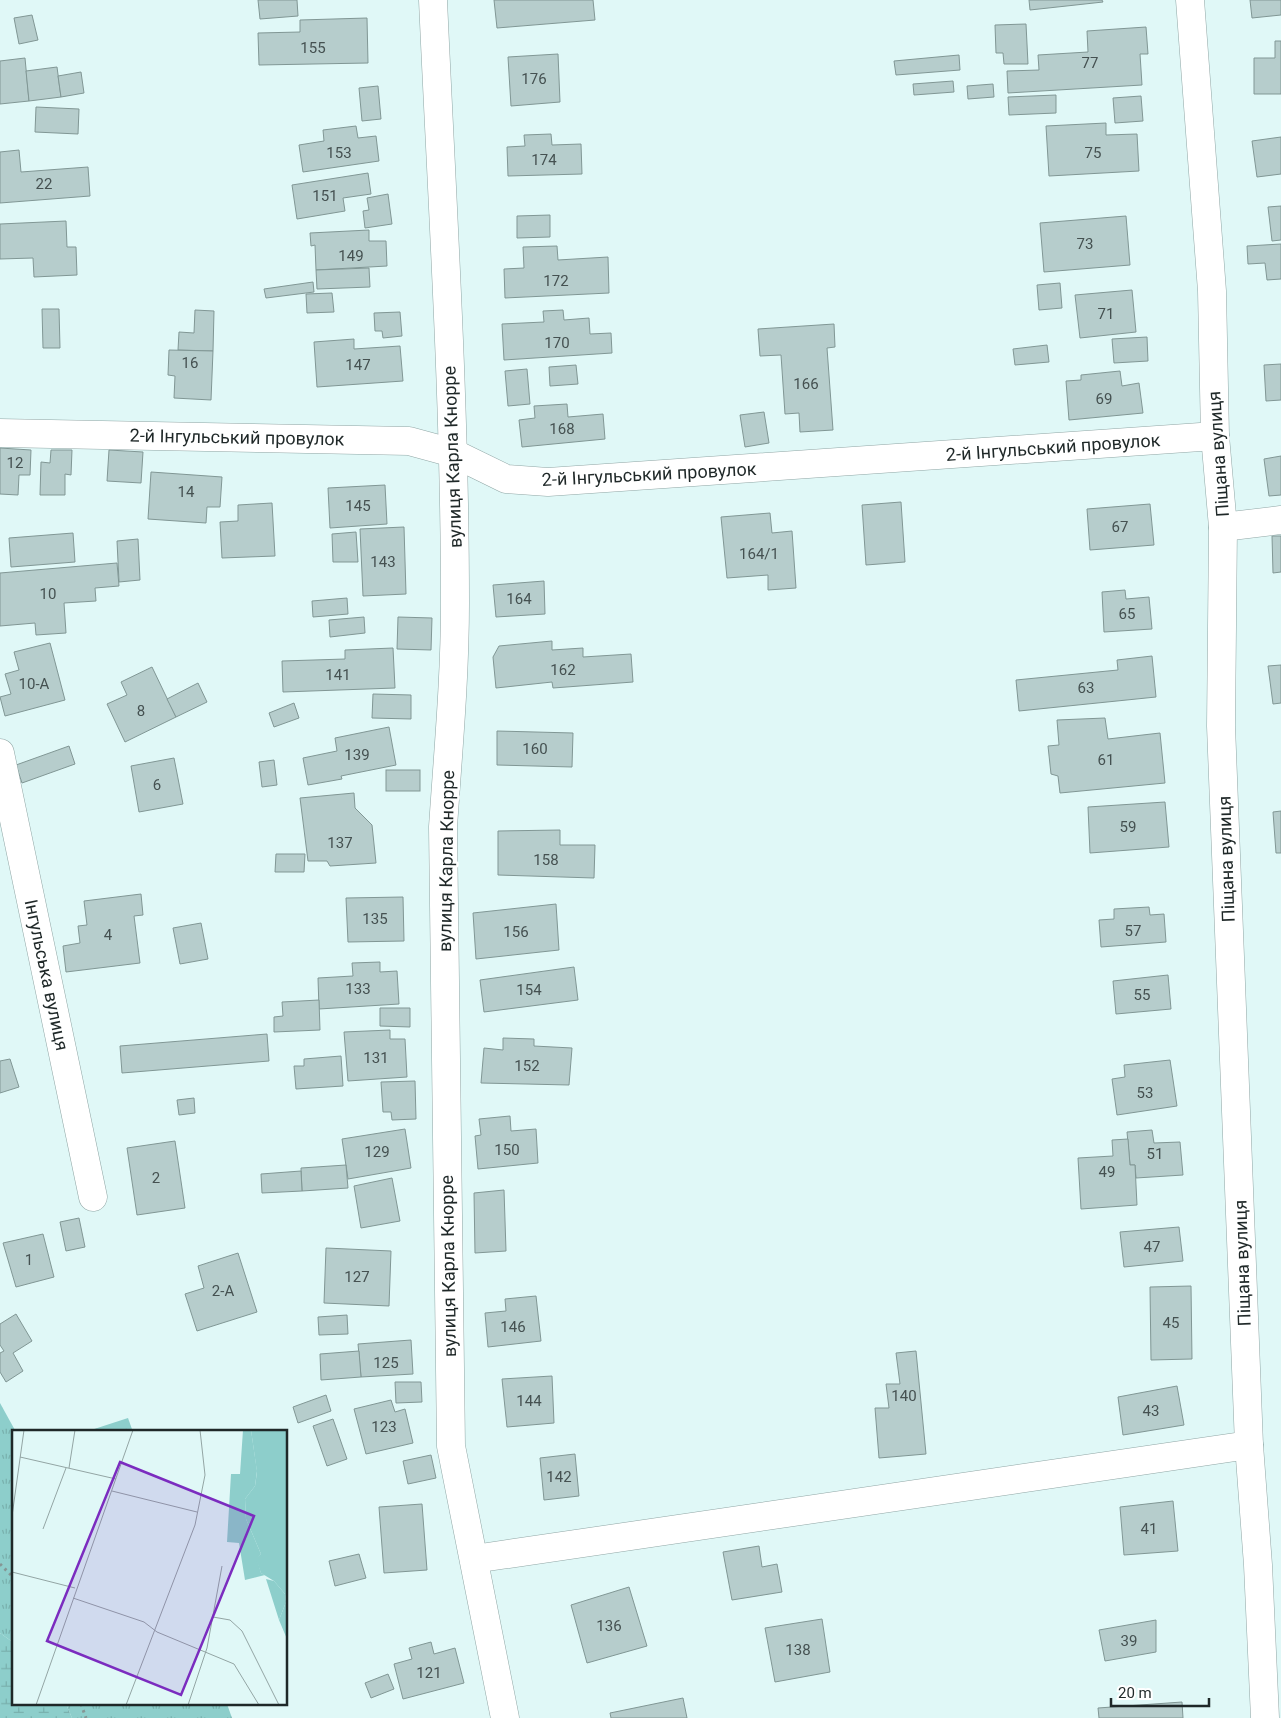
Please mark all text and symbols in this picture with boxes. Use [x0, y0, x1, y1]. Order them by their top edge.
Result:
house number: 155 [300, 39, 326, 57]
house number: 77 [1082, 54, 1098, 72]
house number: 176 [521, 70, 547, 88]
house number: 153 [326, 144, 352, 162]
house number: 75 [1085, 144, 1101, 162]
house number: 174 [531, 151, 557, 169]
house number: 22 [36, 175, 52, 193]
house number: 151 [312, 187, 338, 205]
house number: 73 [1077, 235, 1093, 253]
house number: 149 [338, 247, 364, 265]
house number: 172 [543, 272, 569, 290]
house number: 71 [1098, 305, 1114, 323]
house number: 170 [544, 334, 570, 352]
house number: 16 [182, 354, 198, 372]
house number: 147 [345, 356, 371, 374]
street label: вулиця Карла Кнорре [438, 366, 466, 548]
house number: 166 [793, 375, 819, 393]
house number: 69 [1096, 390, 1112, 408]
street label: Піщана вулиця [1203, 390, 1233, 518]
house number: 168 [549, 420, 575, 438]
street label: 2-й Інгульський провулок [129, 425, 345, 449]
street label: 2-й Інгульський провулок [945, 429, 1161, 465]
house number: 12 [7, 454, 23, 472]
street label: 2-й Інгульський провулок [541, 458, 757, 490]
house number: 14 [178, 483, 195, 501]
house number: 145 [345, 497, 371, 515]
house number: 67 [1112, 518, 1128, 536]
house number: 164/1 [739, 545, 779, 563]
house number: 143 [370, 553, 396, 571]
house number: 10 [40, 585, 56, 603]
house number: 164 [506, 590, 532, 608]
house number: 65 [1119, 605, 1135, 623]
house number: 162 [550, 661, 576, 679]
house number: 141 [325, 666, 351, 684]
house number: 10-А [19, 675, 50, 693]
house number: 63 [1078, 679, 1094, 697]
house number: 8 [137, 702, 145, 720]
house number: 160 [522, 740, 548, 758]
house number: 139 [344, 746, 370, 764]
house number: 61 [1098, 751, 1114, 769]
street label: вулиця Карла Кнорре [434, 770, 458, 952]
house number: 6 [153, 776, 161, 794]
street label: Піщана вулиця [1213, 796, 1239, 922]
house number: 59 [1120, 818, 1136, 836]
house number: 137 [327, 834, 353, 852]
house number: 158 [533, 851, 559, 869]
street label: Інгульська вулиця [21, 897, 73, 1053]
house number: 135 [362, 910, 388, 928]
house number: 57 [1125, 922, 1141, 940]
house number: 156 [503, 923, 529, 941]
house number: 4 [104, 926, 113, 944]
house number: 133 [345, 980, 371, 998]
house number: 154 [516, 981, 542, 999]
house number: 55 [1134, 986, 1150, 1004]
house number: 131 [363, 1049, 389, 1067]
house number: 152 [514, 1057, 540, 1075]
house number: 53 [1137, 1084, 1153, 1102]
house number: 150 [494, 1141, 520, 1159]
house number: 129 [364, 1143, 390, 1161]
house number: 51 [1147, 1145, 1163, 1163]
house number: 49 [1099, 1163, 1115, 1181]
house number: 2 [152, 1169, 160, 1187]
street label: вулиця Карла Кнорре [436, 1175, 460, 1357]
street label: Піщана вулиця [1229, 1200, 1255, 1326]
house number: 47 [1144, 1238, 1160, 1256]
house number: 1 [25, 1251, 33, 1269]
house number: 127 [344, 1268, 370, 1286]
house number: 2-А [212, 1282, 234, 1300]
house number: 45 [1163, 1314, 1179, 1332]
house number: 146 [500, 1318, 526, 1336]
house number: 125 [373, 1354, 399, 1372]
house number: 140 [891, 1387, 917, 1405]
house number: 144 [516, 1392, 542, 1410]
house number: 43 [1143, 1402, 1159, 1420]
house number: 123 [371, 1418, 397, 1436]
inset map [12, 1430, 288, 1706]
house number: 142 [546, 1468, 572, 1486]
house number: 41 [1141, 1520, 1157, 1538]
house number: 136 [596, 1617, 622, 1635]
house number: 39 [1121, 1632, 1137, 1650]
house number: 138 [785, 1641, 811, 1659]
house number: 121 [416, 1664, 442, 1682]
scale bar [1111, 1676, 1208, 1708]
text: 20 m [1118, 1684, 1152, 1702]

